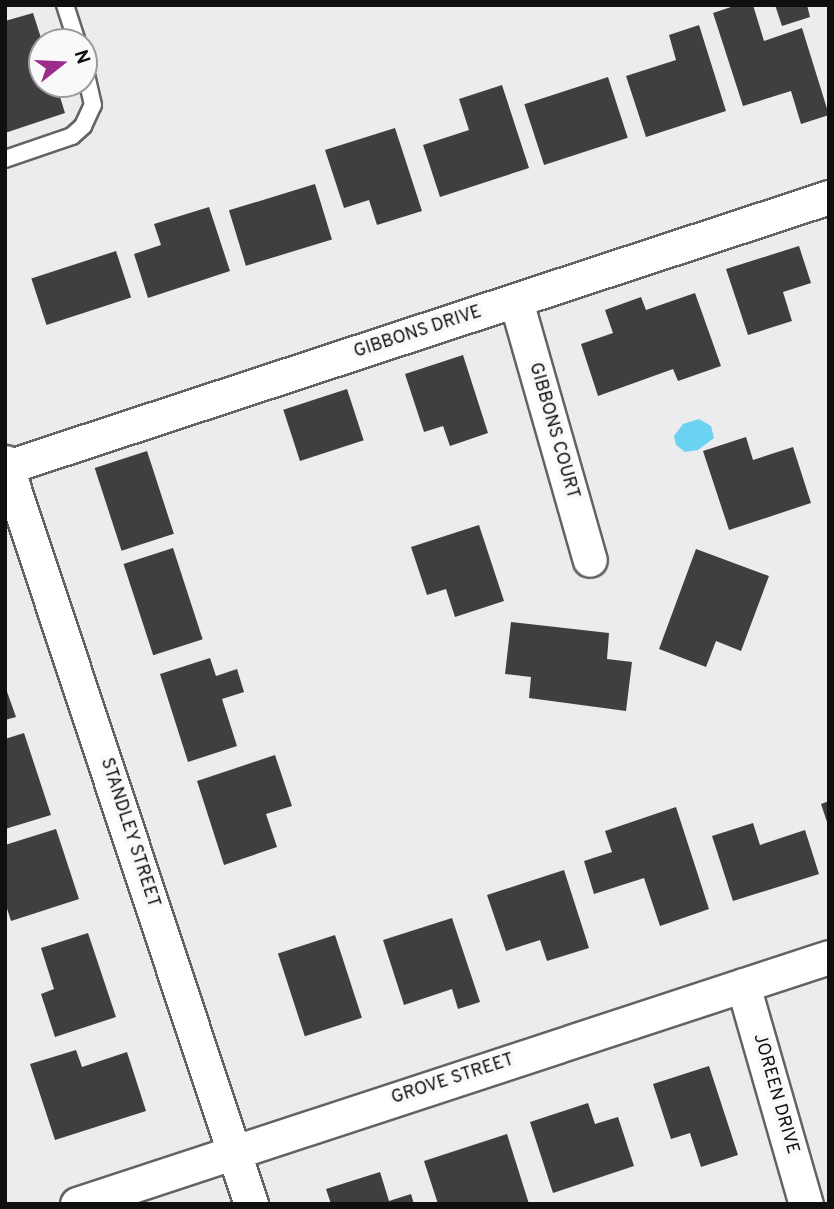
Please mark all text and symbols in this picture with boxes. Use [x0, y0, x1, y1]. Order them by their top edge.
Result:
north arrow [28, 28, 98, 98]
text: N [68, 47, 95, 67]
street label: GIBBONS DRIVE [351, 302, 485, 364]
street label: GIBBONS COURT [523, 360, 583, 502]
street label: STANDLEY STREET [95, 755, 163, 911]
street label: JOREEN DRIVE [747, 1031, 803, 1157]
street label: GROVE STREET [389, 1050, 517, 1110]

